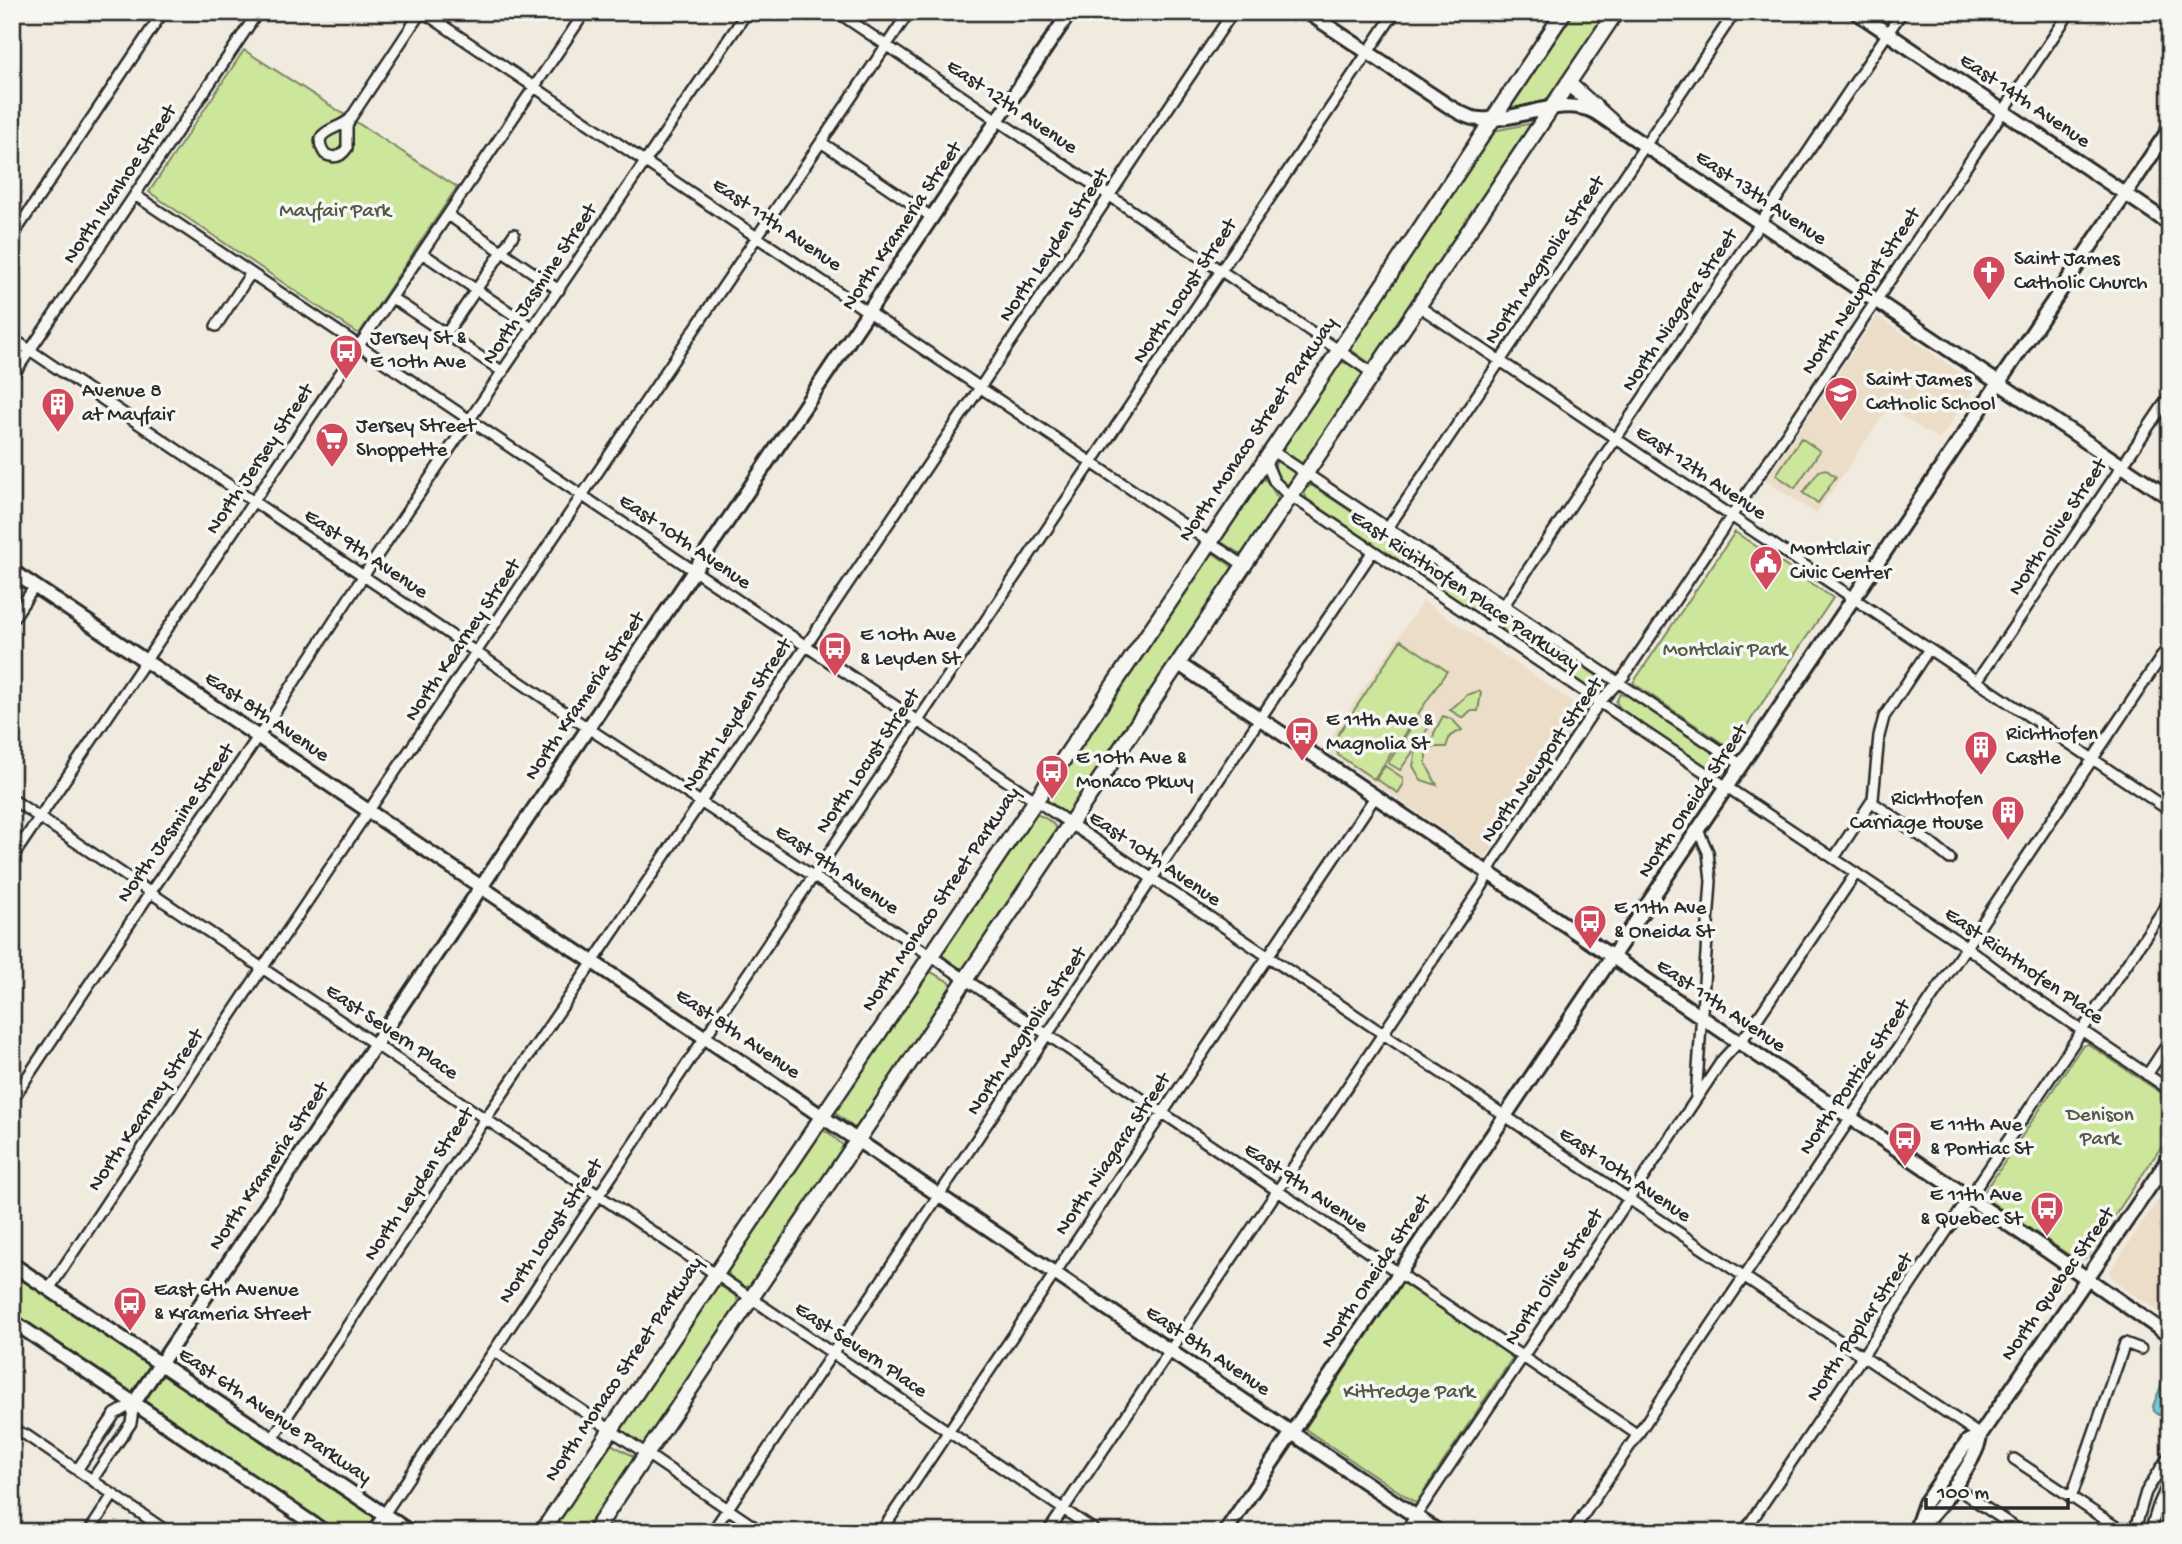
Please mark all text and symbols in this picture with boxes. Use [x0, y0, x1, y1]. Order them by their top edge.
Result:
street label: East 14th Avenue [1954, 49, 2095, 156]
street label: East 12th Avenue [941, 55, 1082, 162]
street label: North Ivanhoe Street [58, 99, 185, 269]
street label: North Krameria Street [837, 136, 970, 316]
street label: East 13th Avenue [1689, 146, 1832, 253]
street label: North Leyden Street [994, 162, 1117, 328]
street label: North Magnolia Street [1480, 170, 1613, 350]
street label: East 11th Avenue [706, 173, 847, 279]
street label: North Jasmine Street [478, 198, 605, 370]
park label: Mayfair Park [279, 200, 393, 225]
street label: North Newport Street [1797, 202, 1928, 380]
street label: North Locust Street [1128, 213, 1245, 369]
street label: North Niagara Street [1617, 223, 1746, 397]
place label: Saint James Catholic Church [2014, 248, 2147, 297]
church icon: Saint James Catholic Church [1970, 253, 2008, 302]
street label: North Monaco Street Parkway [1174, 313, 1344, 547]
place label: Jersey St & E 10th Ave [370, 327, 467, 376]
bus stop icon: Jersey St & E 10th Ave [327, 332, 365, 381]
place label: Saint James Catholic School [1866, 369, 1996, 418]
school or university icon: Saint James Catholic School [1822, 374, 1860, 423]
street label: North Jersey Street [201, 378, 322, 540]
place label: Avenue 8 at Mayfair [82, 380, 175, 429]
building icon: Avenue 8 at Mayfair [39, 385, 77, 434]
place label: Jersey Street Shoppette [356, 415, 478, 464]
supermarket icon: Jersey Street Shoppette [313, 420, 351, 469]
street label: East 12th Avenue [1630, 421, 1771, 528]
street label: North Olive Street [2004, 453, 2115, 601]
street label: East 10th Avenue [613, 489, 756, 597]
street label: East 9th Avenue [298, 504, 433, 606]
street label: East Richthofen Place Parkway [1344, 506, 1584, 678]
place label: Montclair Civic Center [1790, 538, 1892, 587]
public building icon: Montclair Civic Center [1747, 543, 1785, 592]
street label: North Kearney Street [400, 553, 529, 727]
street label: North Krameria Street [520, 606, 653, 786]
place label: E 10th Ave & Leyden St [860, 624, 962, 673]
bus stop icon: E 10th Ave & Leyden St [816, 629, 854, 678]
street label: North Leyden Street [677, 632, 800, 798]
park label: Montclair Park [1663, 639, 1790, 664]
street label: East 8th Avenue [199, 667, 334, 770]
street label: North Newport Street [1477, 672, 1611, 848]
street label: North Locust Street [811, 683, 928, 839]
place label: E 11th Ave & Magnolia St [1326, 709, 1433, 758]
bus stop icon: E 11th Ave & Magnolia St [1283, 714, 1321, 763]
street label: North Oneida Street [1633, 718, 1756, 884]
place label: Richthofen Castle [2006, 723, 2098, 772]
building icon: Richthofen Castle [1962, 728, 2000, 777]
street label: North Jasmine Street [113, 738, 243, 908]
place label: E 10th Ave & Monaco Pkwy [1076, 747, 1194, 796]
bus stop icon: E 10th Ave & Monaco Pkwy [1033, 752, 1071, 801]
street label: North Monaco Street Parkway [857, 783, 1027, 1017]
place label: Richthofen Carriage House [1850, 788, 1984, 837]
building icon: Richthofen Carriage House [1989, 793, 2027, 842]
street label: East 10th Avenue [1083, 806, 1226, 914]
street label: East 9th Avenue [769, 820, 904, 922]
place label: E 11th Ave & Oneida St [1614, 897, 1716, 946]
bus stop icon: E 11th Ave & Oneida St [1571, 902, 1609, 951]
street label: East Richthofen Place [1938, 903, 2108, 1032]
street label: North Magnolia Street [962, 941, 1095, 1121]
street label: East 11th Avenue [1650, 954, 1791, 1060]
street label: East Severn Place [320, 979, 463, 1087]
street label: East 8th Avenue [670, 984, 805, 1087]
street label: North Pontiac Street [1795, 993, 1919, 1161]
street label: North Kearney Street [83, 1023, 212, 1197]
street label: North Niagara Street [1050, 1067, 1179, 1241]
street label: North Krameria Street [204, 1076, 337, 1256]
street label: North Leyden Street [359, 1101, 482, 1267]
park label: Denison Park [2064, 1104, 2134, 1153]
place label: E 11th Ave & Pontiac St [1930, 1114, 2035, 1163]
bus stop icon: E 11th Ave & Pontiac St [1886, 1119, 1924, 1168]
street label: East 10th Avenue [1553, 1122, 1696, 1230]
street label: East 9th Avenue [1238, 1138, 1373, 1240]
street label: North Locust Street [494, 1153, 611, 1309]
place label: E 11th Ave & Quebec St [1920, 1184, 2024, 1233]
street label: North Oneida Street [1316, 1188, 1439, 1354]
bus stop icon: E 11th Ave & Quebec St [2028, 1189, 2066, 1238]
street label: North Quebec Street [1997, 1201, 2123, 1367]
street label: North Olive Street [1500, 1203, 1611, 1351]
street label: North Poplar Street [1802, 1247, 1921, 1407]
street label: North Monaco Street Parkway [540, 1253, 710, 1487]
place label: East 6th Avenue & Krameria Street [154, 1279, 312, 1328]
bus stop icon: East 6th Avenue & Krameria Street [111, 1284, 149, 1333]
street label: East Severn Place [789, 1297, 932, 1405]
street label: East 8th Avenue [1140, 1301, 1275, 1404]
street label: East 6th Avenue Parkway [173, 1343, 375, 1491]
park label: Kittredge Park [1343, 1381, 1477, 1406]
scale bar [1926, 1467, 2068, 1511]
text: 100 m [1936, 1482, 1989, 1507]

